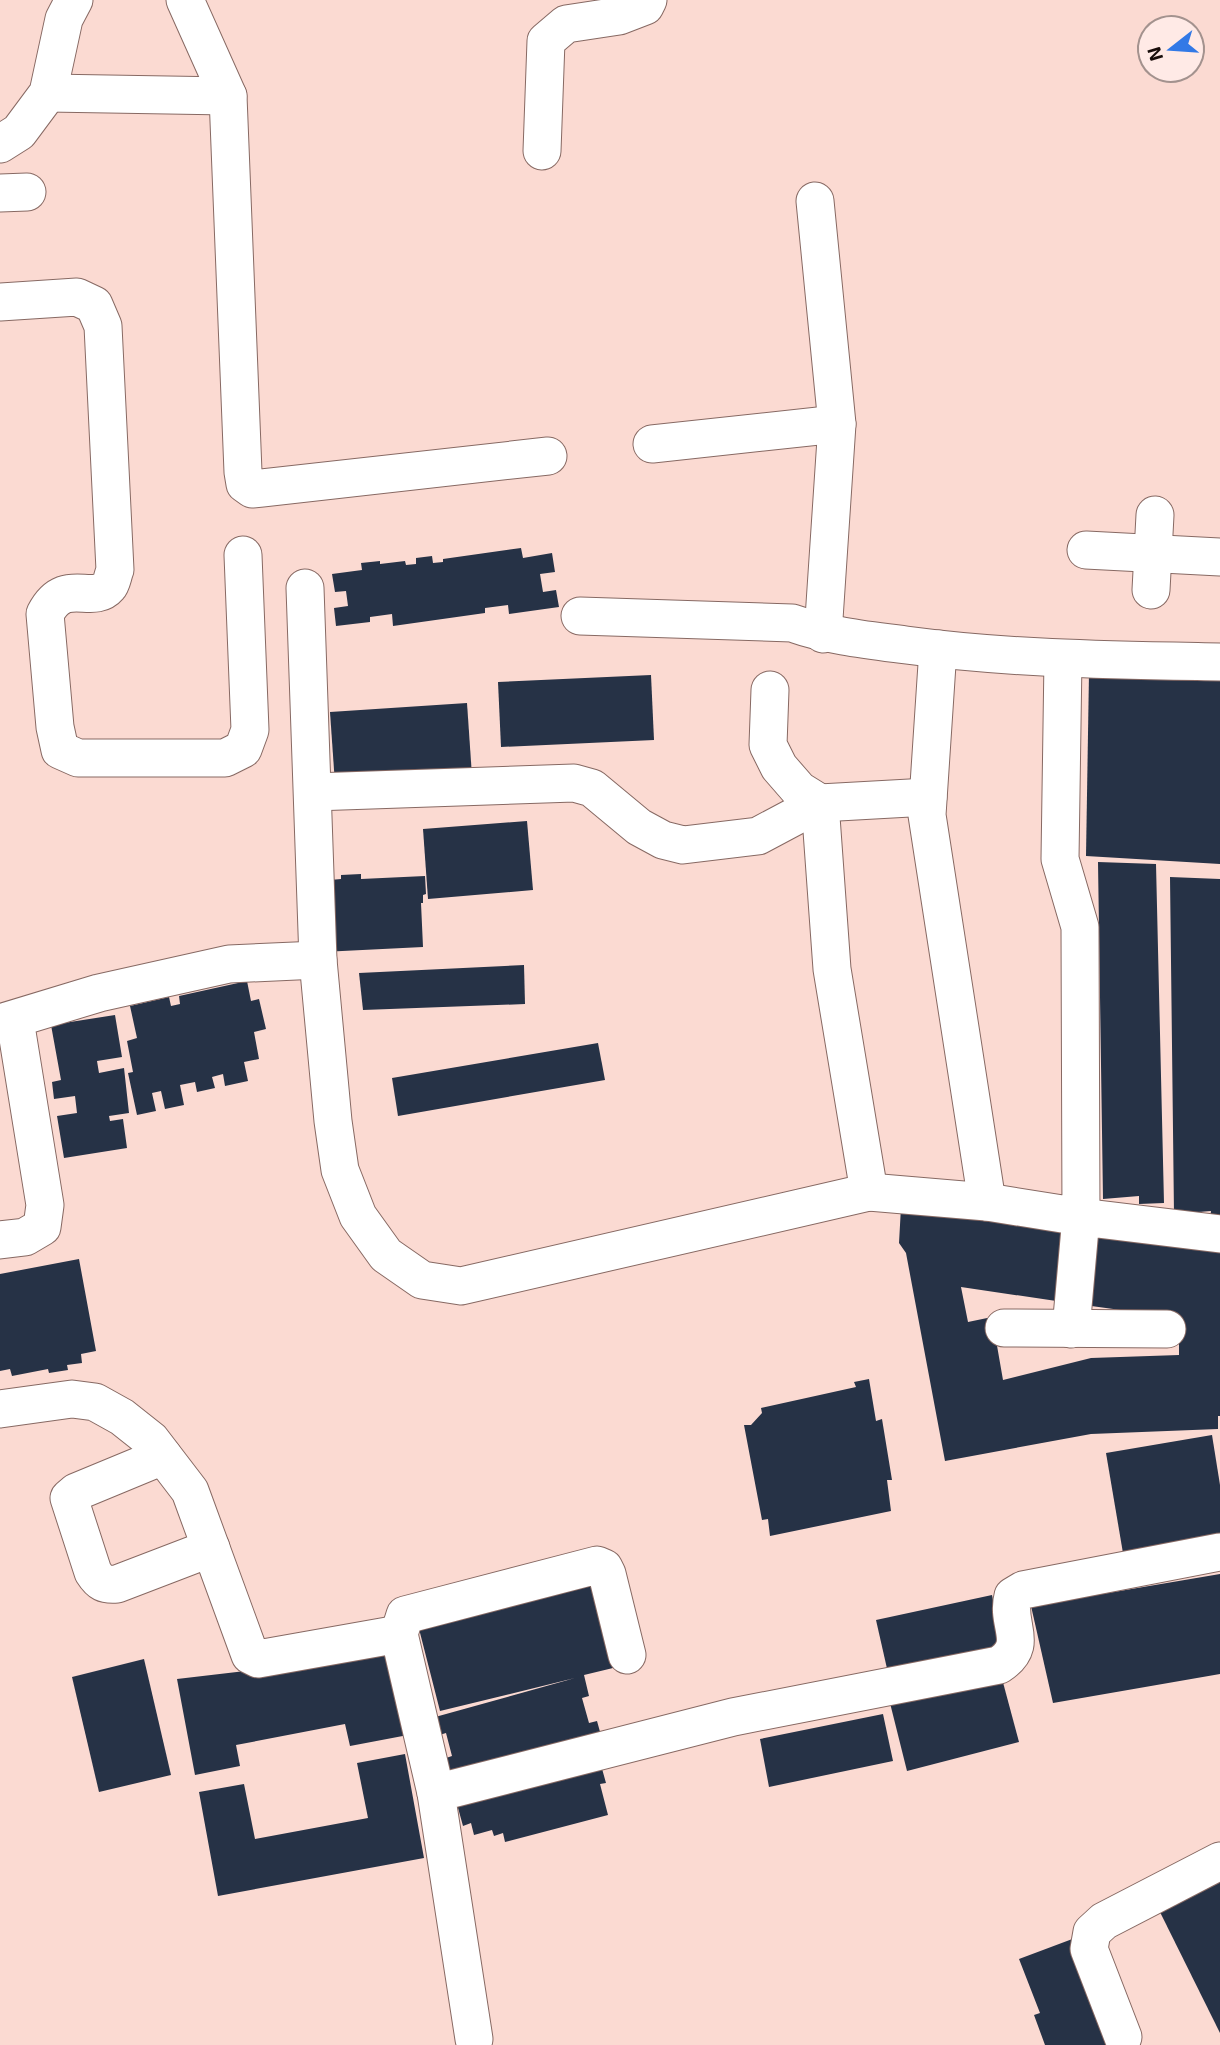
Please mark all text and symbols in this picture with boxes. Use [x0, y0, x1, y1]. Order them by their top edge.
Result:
north arrow [1136, 14, 1206, 84]
text: N [1141, 44, 1167, 64]

